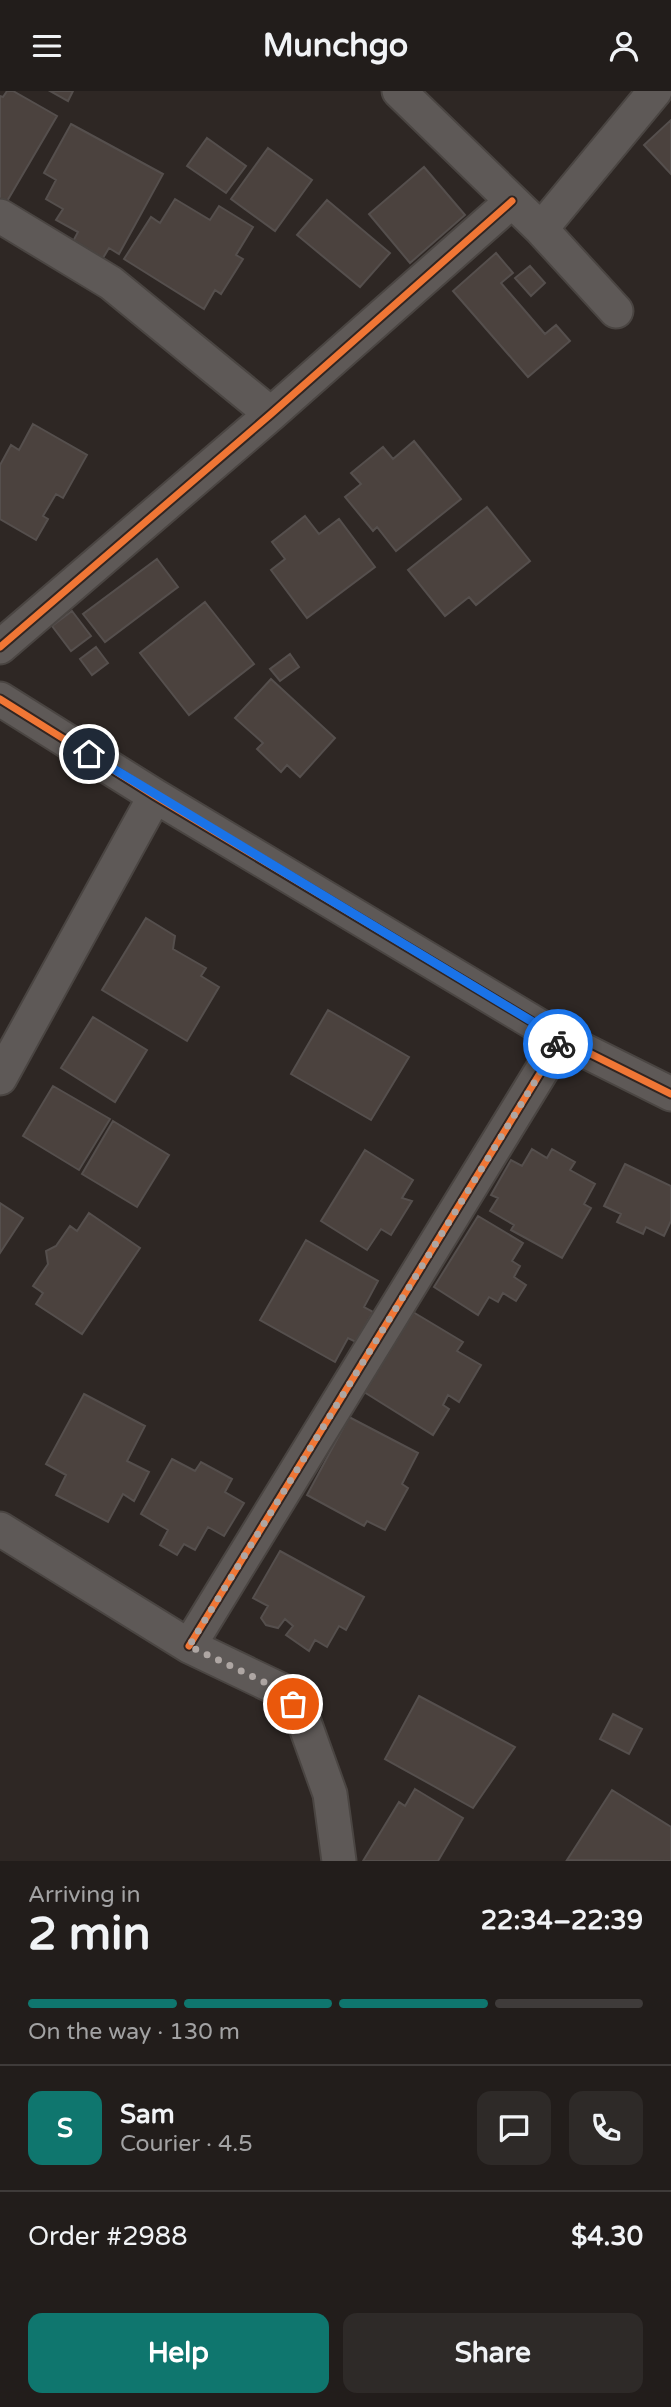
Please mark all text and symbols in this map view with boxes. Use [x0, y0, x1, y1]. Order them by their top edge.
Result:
icon: menu [28, 27, 66, 65]
text: Munchgo [263, 27, 408, 65]
icon: person [605, 27, 643, 65]
pin [59, 724, 119, 784]
icon: home [70, 735, 108, 773]
courier [523, 1009, 593, 1079]
icon: bike [539, 1025, 577, 1063]
pin [263, 1674, 323, 1734]
icon: bag [274, 1685, 312, 1723]
text: Arriving in [28, 1881, 141, 1909]
text: 22:34–22:39 [481, 1905, 643, 1936]
text: 2 min [28, 1907, 151, 1962]
text: On the way · 130 m [28, 2018, 240, 2046]
button: chat [477, 2091, 551, 2165]
button: phone [569, 2091, 643, 2165]
text: Sam [120, 2099, 175, 2130]
text: S [57, 2113, 73, 2144]
text: Courier · 4.5 [120, 2130, 253, 2158]
text: Order #2988 [28, 2221, 188, 2252]
text: $4.30 [571, 2221, 643, 2252]
button: Help [28, 2313, 329, 2393]
button: Share [343, 2313, 643, 2393]

